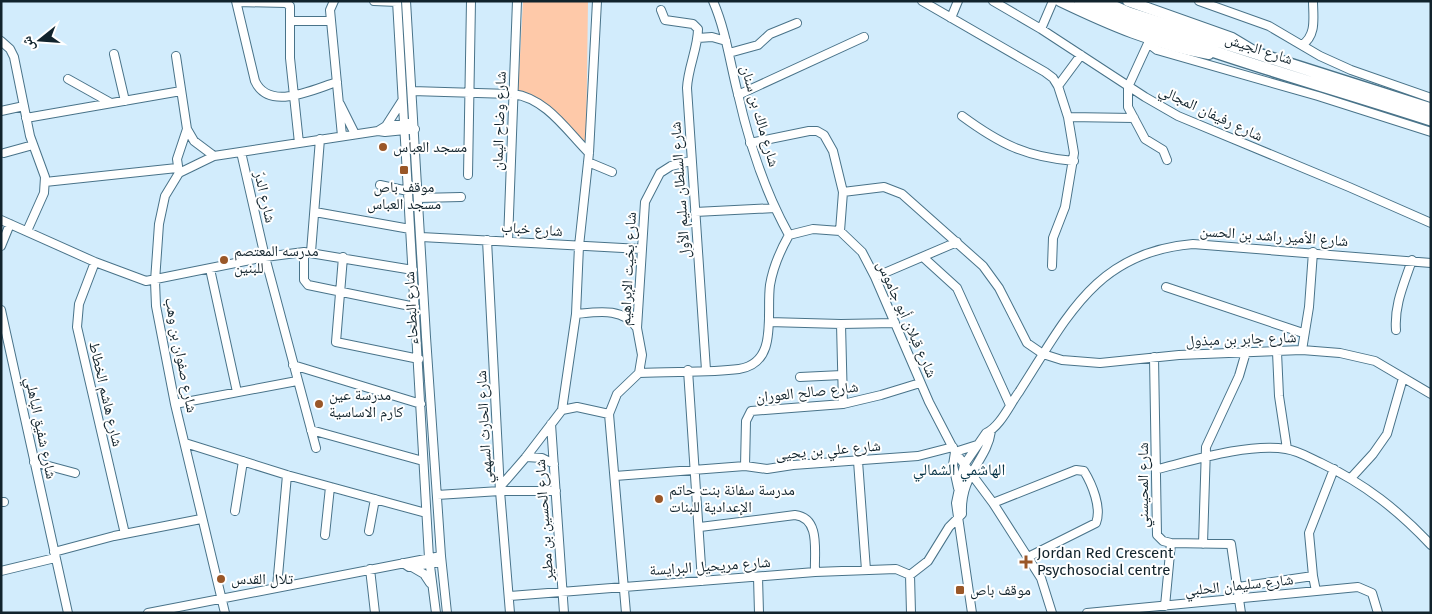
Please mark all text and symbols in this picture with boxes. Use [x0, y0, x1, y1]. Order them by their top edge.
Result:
north arrow [15, 15, 65, 65]
street label: شارع الجيش [1223, 30, 1295, 69]
text: ش [18, 34, 38, 53]
street label: شارع مالك بن سنان [736, 63, 783, 169]
street label: شارع وضاح اليمان [488, 71, 511, 171]
street label: شارع رفيفان المجالي [1155, 81, 1266, 148]
street label: شارع السلطان سليم الأول [666, 121, 695, 259]
place label: مسجد العباس [393, 138, 467, 157]
marker: مسجد العباس [377, 141, 389, 153]
marker: موقف باص مسجد العباس [398, 164, 410, 176]
street label: شارع الدرّ [249, 169, 280, 225]
place label: موقف باص مسجد العباس [367, 178, 441, 214]
street label: شارع بخيت الإبراهيم [616, 211, 641, 327]
street label: شارع خباب [500, 218, 564, 241]
street label: شارع الأمير راشد بن الحسن [1199, 222, 1349, 251]
place label: مدرسه المعتصم للبنين [234, 242, 319, 278]
marker: مدرسه المعتصم للبنين [218, 254, 230, 266]
street label: شارع قبلان أبو جاموس [872, 258, 941, 381]
street label: شارع البطحاء [400, 271, 423, 345]
street label: شارع صفوان بن وهب [160, 296, 201, 415]
street label: شارع جابر بن مبذول [1185, 328, 1297, 351]
street label: شارع هاشم الخطاط [84, 340, 127, 449]
street label: شارع الحارث السهمي [472, 370, 499, 484]
street label: شارع شفيق الباهلي [19, 375, 61, 481]
street label: شارع صالح العوران [755, 378, 860, 407]
place label: مدرسة عين كارم الاساسية [329, 386, 403, 422]
marker: مدرسة عين كارم الاساسية [313, 398, 325, 410]
street label: شارع علي بن يحيى [775, 436, 882, 466]
street label: شارع المحيسني [1134, 442, 1155, 528]
street label: شارع الحسين بن مطير [531, 458, 558, 582]
district label: الهاشمي الشمالي [913, 460, 1005, 482]
place label: مدرسة سفانة بنت حاتم الإعدادية للبنات [669, 481, 795, 516]
marker: مدرسة سفانة بنت حاتم الإعدادية للبنات [653, 493, 665, 505]
place label: Jordan Red Crescent Psychosocial centre [1037, 544, 1174, 579]
street label: شارع مريحيل البرايسة [649, 553, 771, 580]
marker: Jordan Red Crescent Psychosocial centre [1019, 555, 1033, 569]
place label: تلال القدس [231, 570, 294, 589]
street label: شارع سليمان الحلبي [1184, 570, 1295, 602]
marker: تلال القدس [215, 573, 227, 585]
place label: موقف باص [970, 581, 1031, 600]
marker: موقف باص [954, 584, 966, 596]

